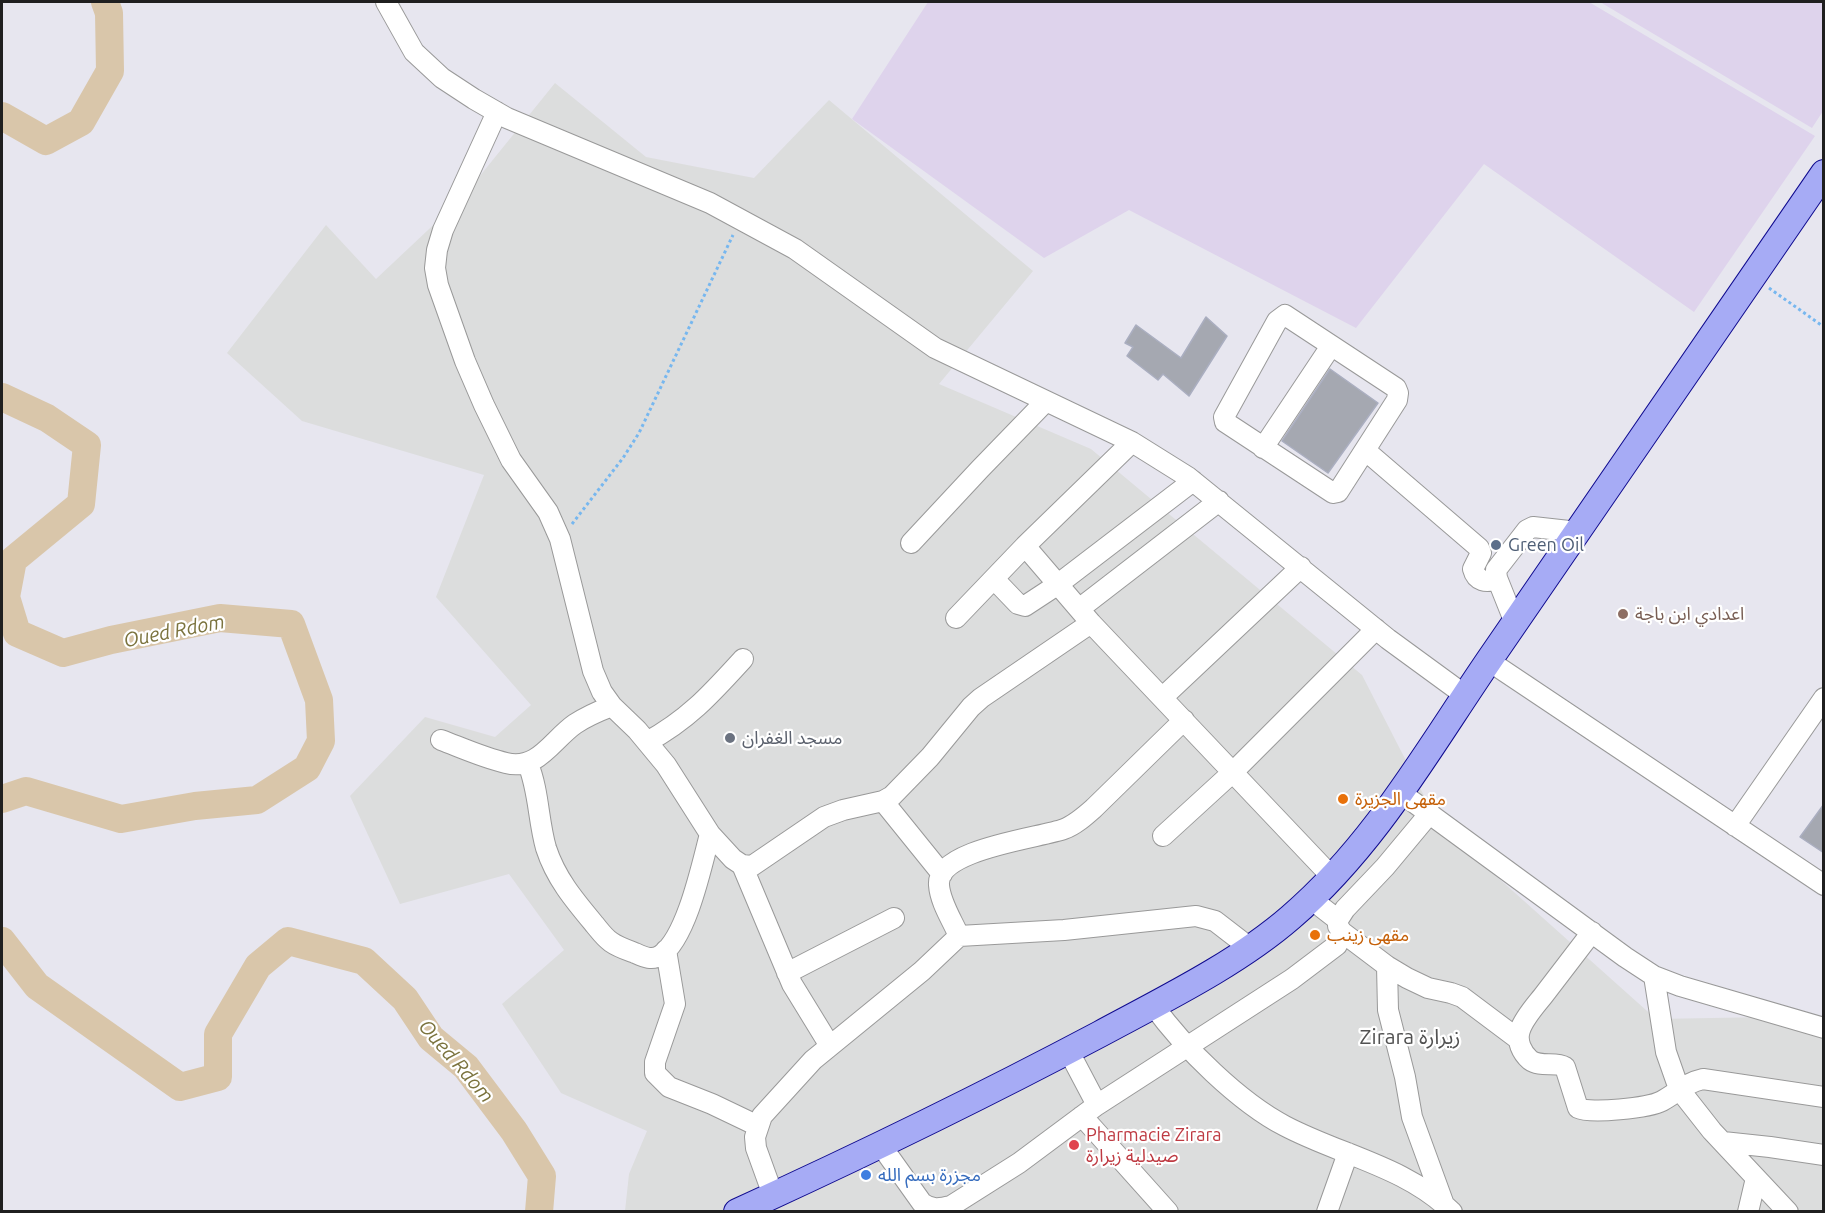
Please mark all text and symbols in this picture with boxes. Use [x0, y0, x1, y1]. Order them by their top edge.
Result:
place label: Green Oil [1508, 534, 1584, 556]
marker: Green Oil [1489, 538, 1503, 552]
place label: اعدادي ابن باجة [1635, 603, 1744, 625]
marker: اعدادي ابن باجة [1616, 607, 1630, 621]
water label: Oued Rdom [121, 609, 227, 653]
place label: مسجد الغفران [742, 727, 842, 749]
marker: مسجد الغفران [723, 731, 737, 745]
place label: مقهى الجزيرة [1355, 788, 1446, 810]
marker: مقهى الجزيرة [1336, 792, 1350, 806]
place label: مقهى زينب [1327, 924, 1409, 946]
marker: مقهى زينب [1308, 928, 1322, 942]
water label: Oued Rdom [413, 1014, 499, 1108]
district label: Zirara زيرارة [1360, 1024, 1460, 1050]
place label: Pharmacie Zirara صيدلية زيرارة [1086, 1124, 1222, 1166]
marker: Pharmacie Zirara صيدلية زيرارة [1067, 1138, 1081, 1152]
place label: مجزرة بسم الله [878, 1164, 981, 1186]
marker: مجزرة بسم الله [859, 1168, 873, 1182]

